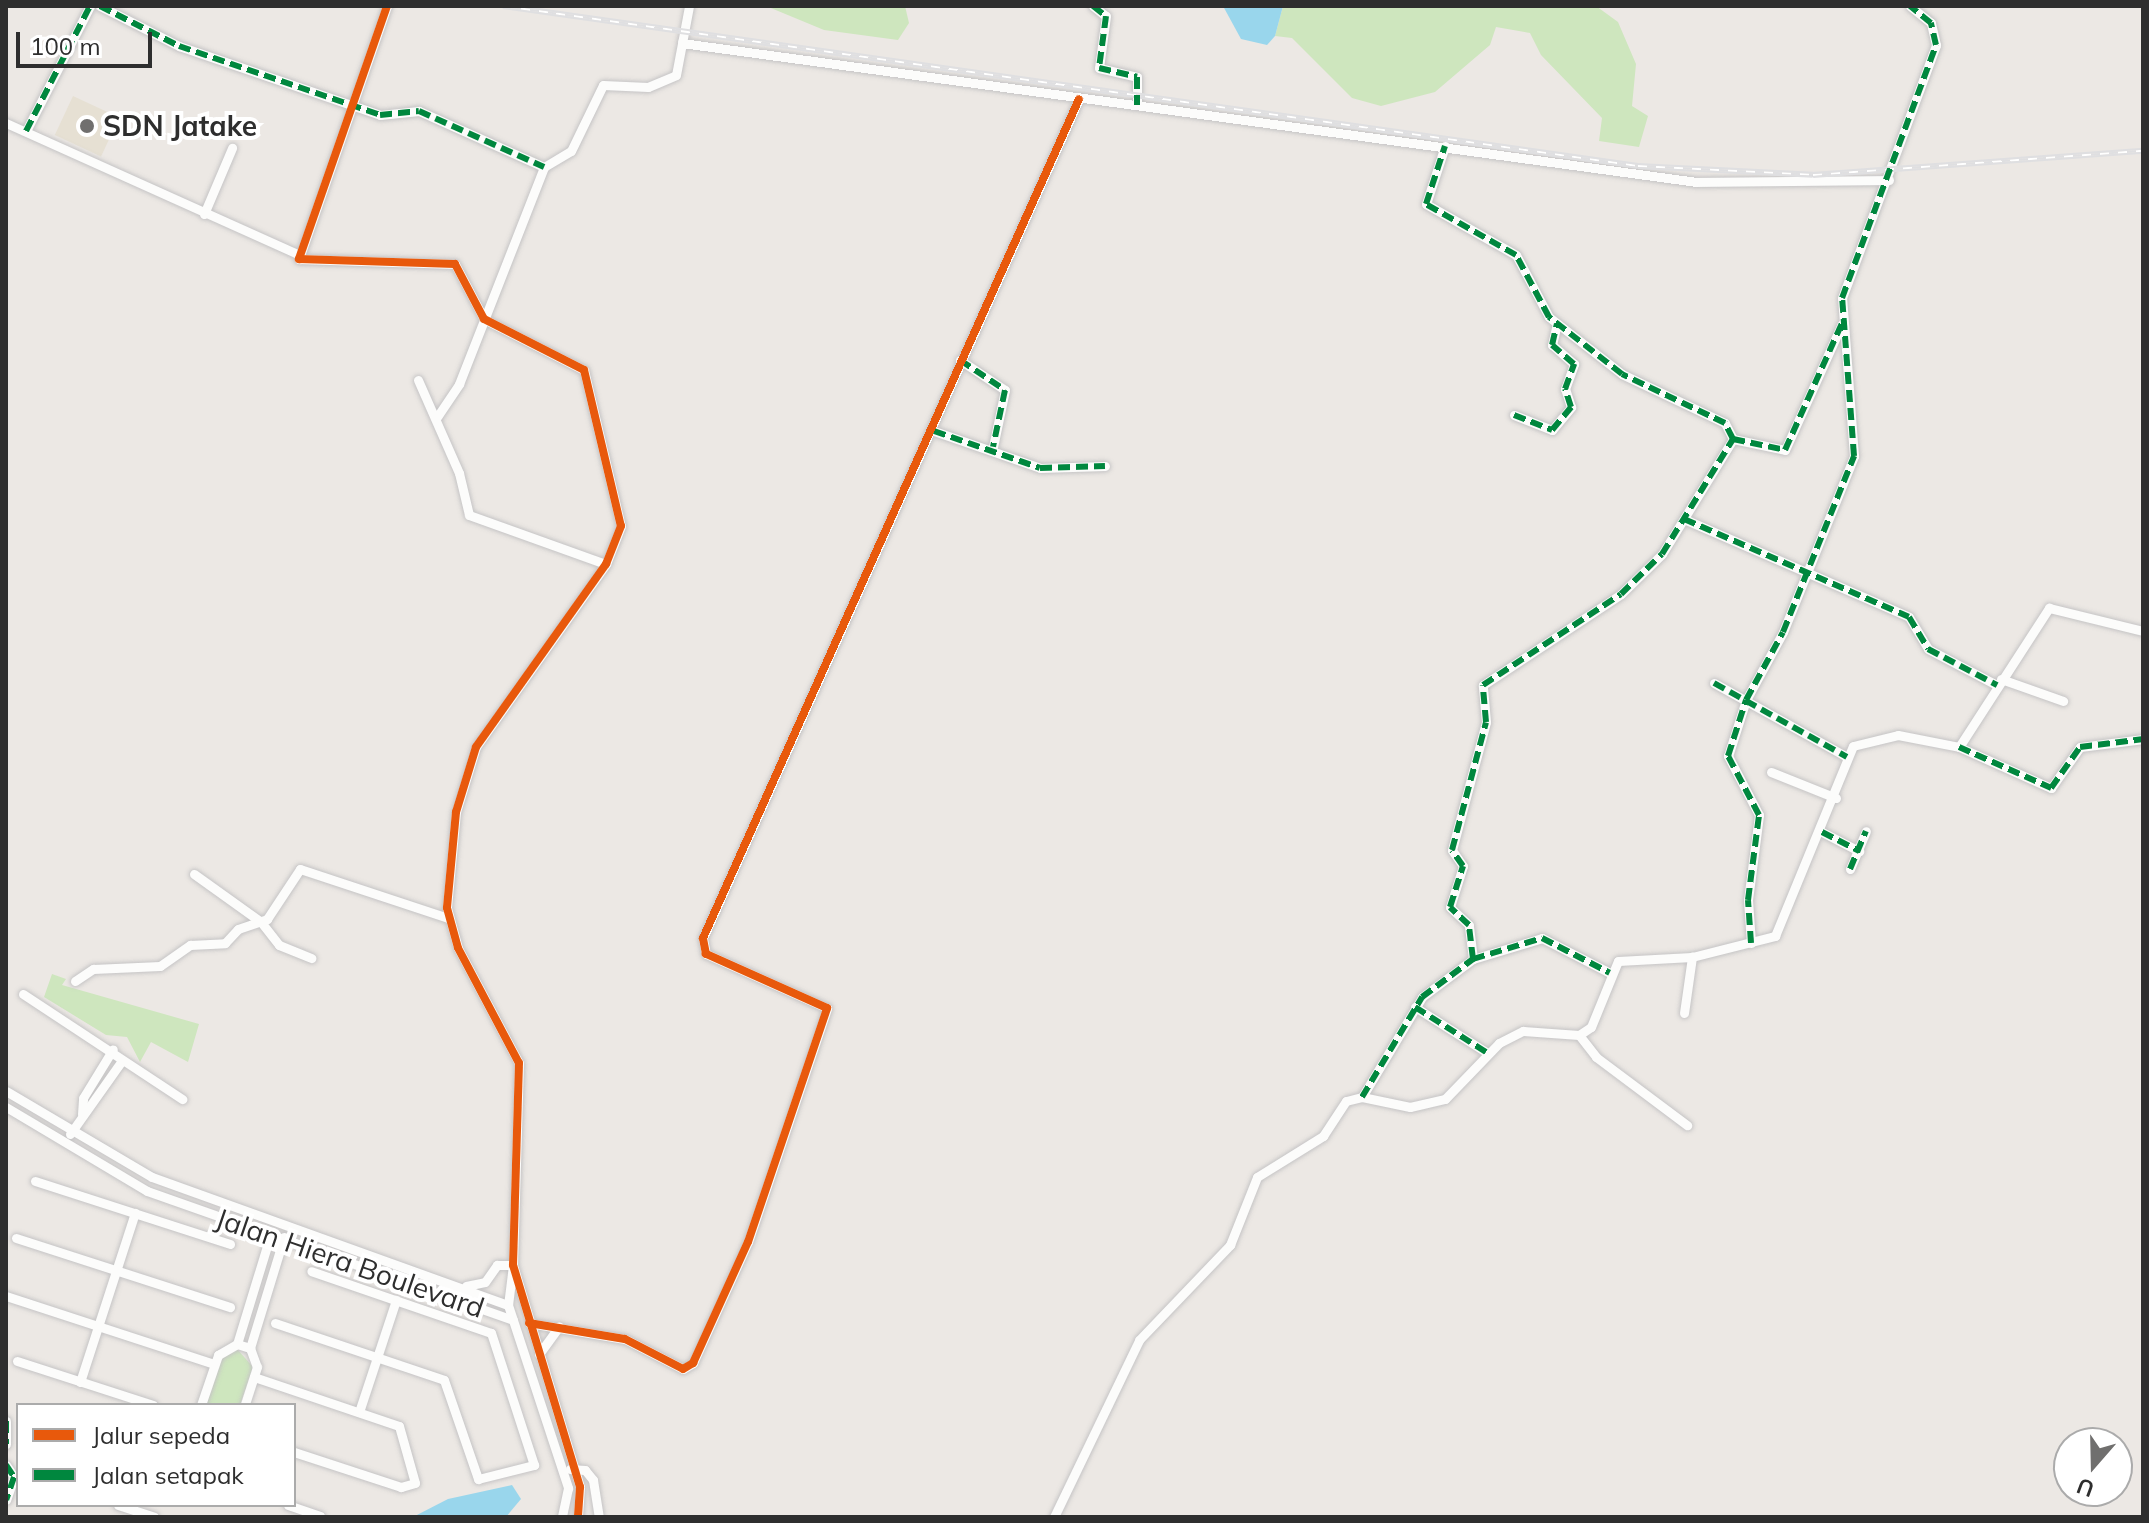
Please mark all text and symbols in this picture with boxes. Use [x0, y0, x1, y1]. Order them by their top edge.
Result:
scale bar [20, 16, 156, 66]
text: 100 m [30, 31, 101, 61]
place label: SDN Jatake [103, 109, 257, 143]
marker: SDN Jatake [78, 117, 96, 135]
street label: Jalan Hiera Boulevard [211, 1201, 489, 1325]
legend [16, 1403, 296, 1507]
text: Jalur sepeda [92, 1420, 230, 1450]
north arrow [2053, 1427, 2133, 1507]
text: Jalan setapak [92, 1460, 244, 1490]
text: U [2073, 1472, 2098, 1504]

